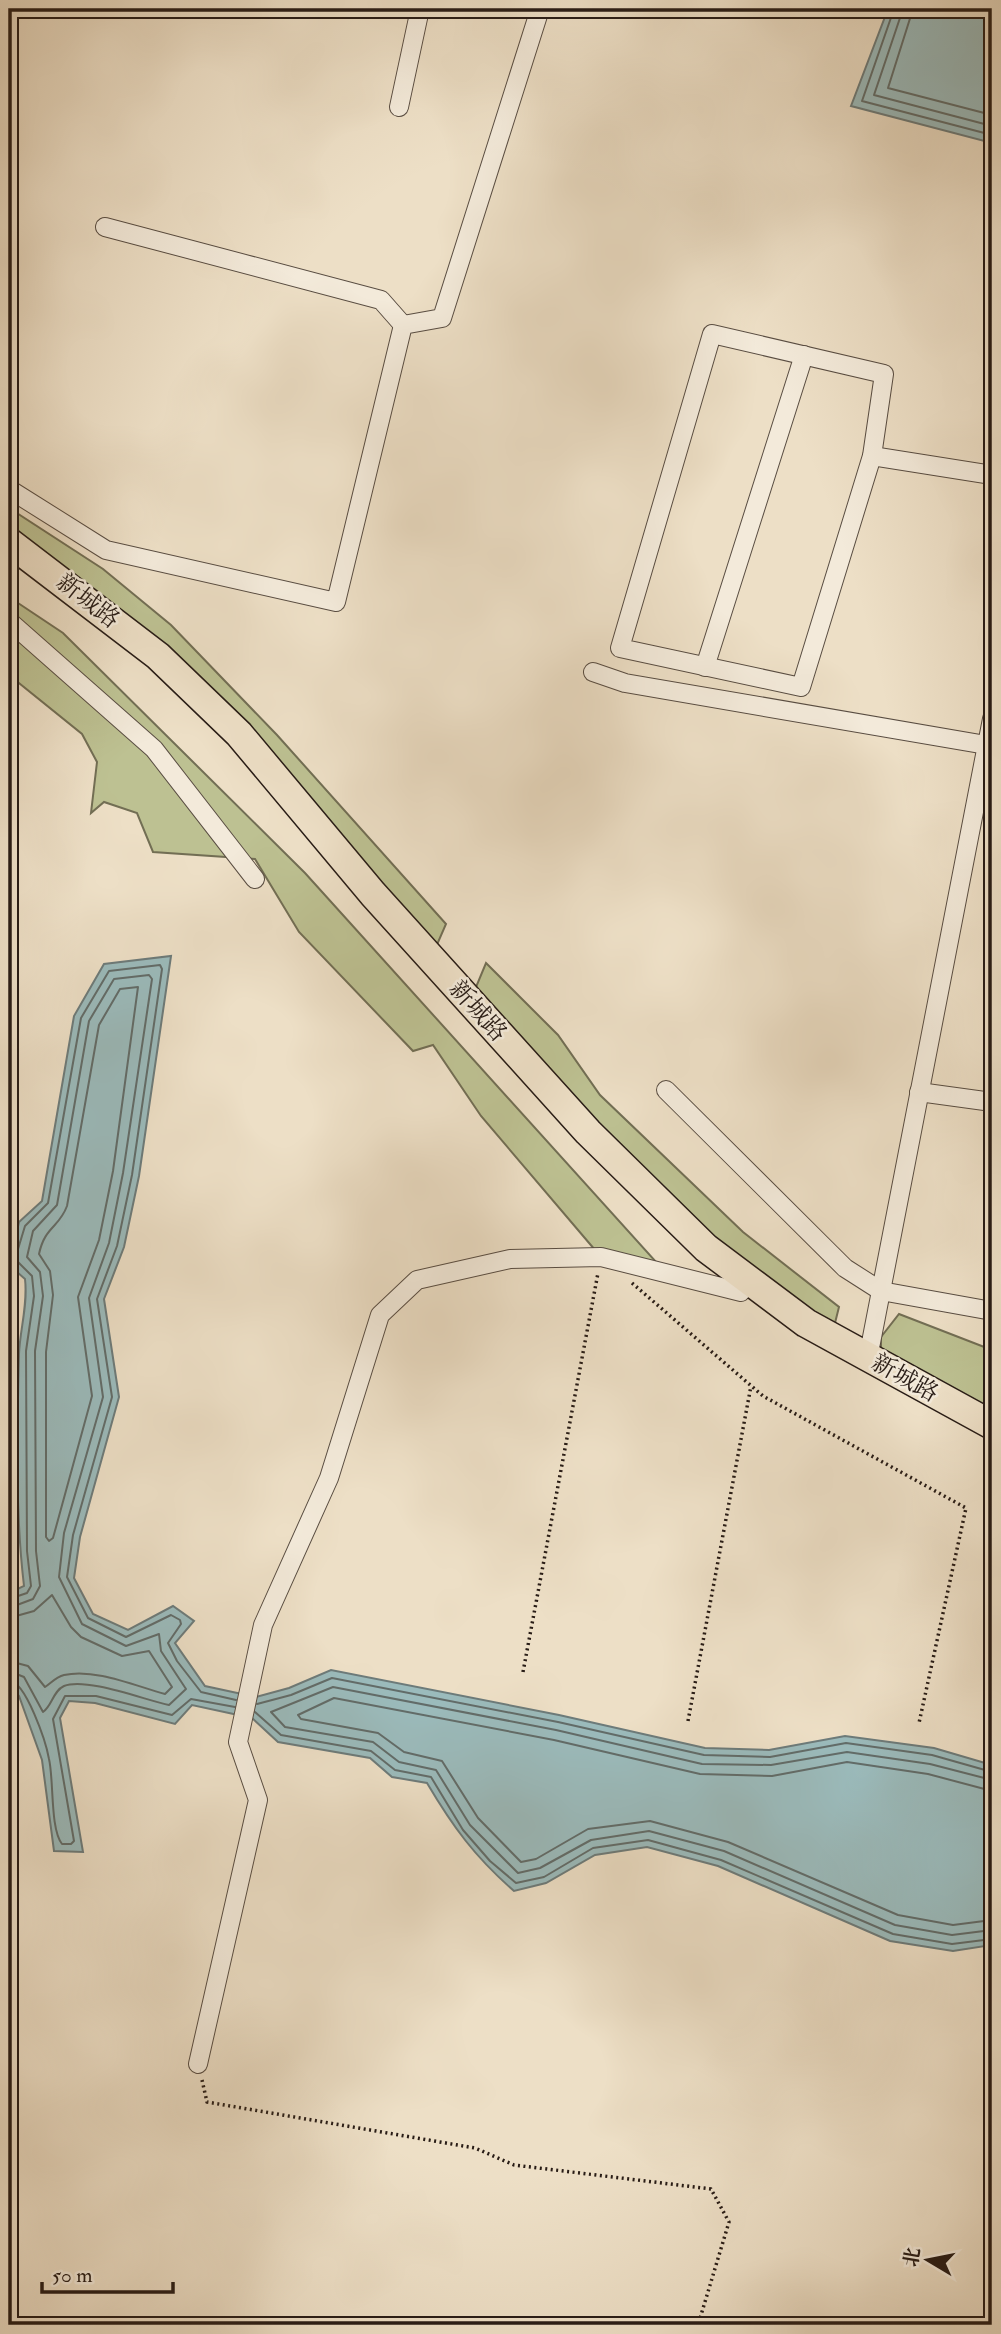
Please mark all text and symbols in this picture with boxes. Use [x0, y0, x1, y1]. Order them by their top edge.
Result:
street label: 新城路 [50, 567, 126, 635]
street label: 新城路 [442, 974, 514, 1048]
street label: 新城路 [866, 1347, 944, 1409]
north arrow [892, 2226, 962, 2296]
text: 北 [899, 2246, 926, 2269]
scale bar [42, 2250, 173, 2294]
text: 50 m [52, 2262, 93, 2289]

